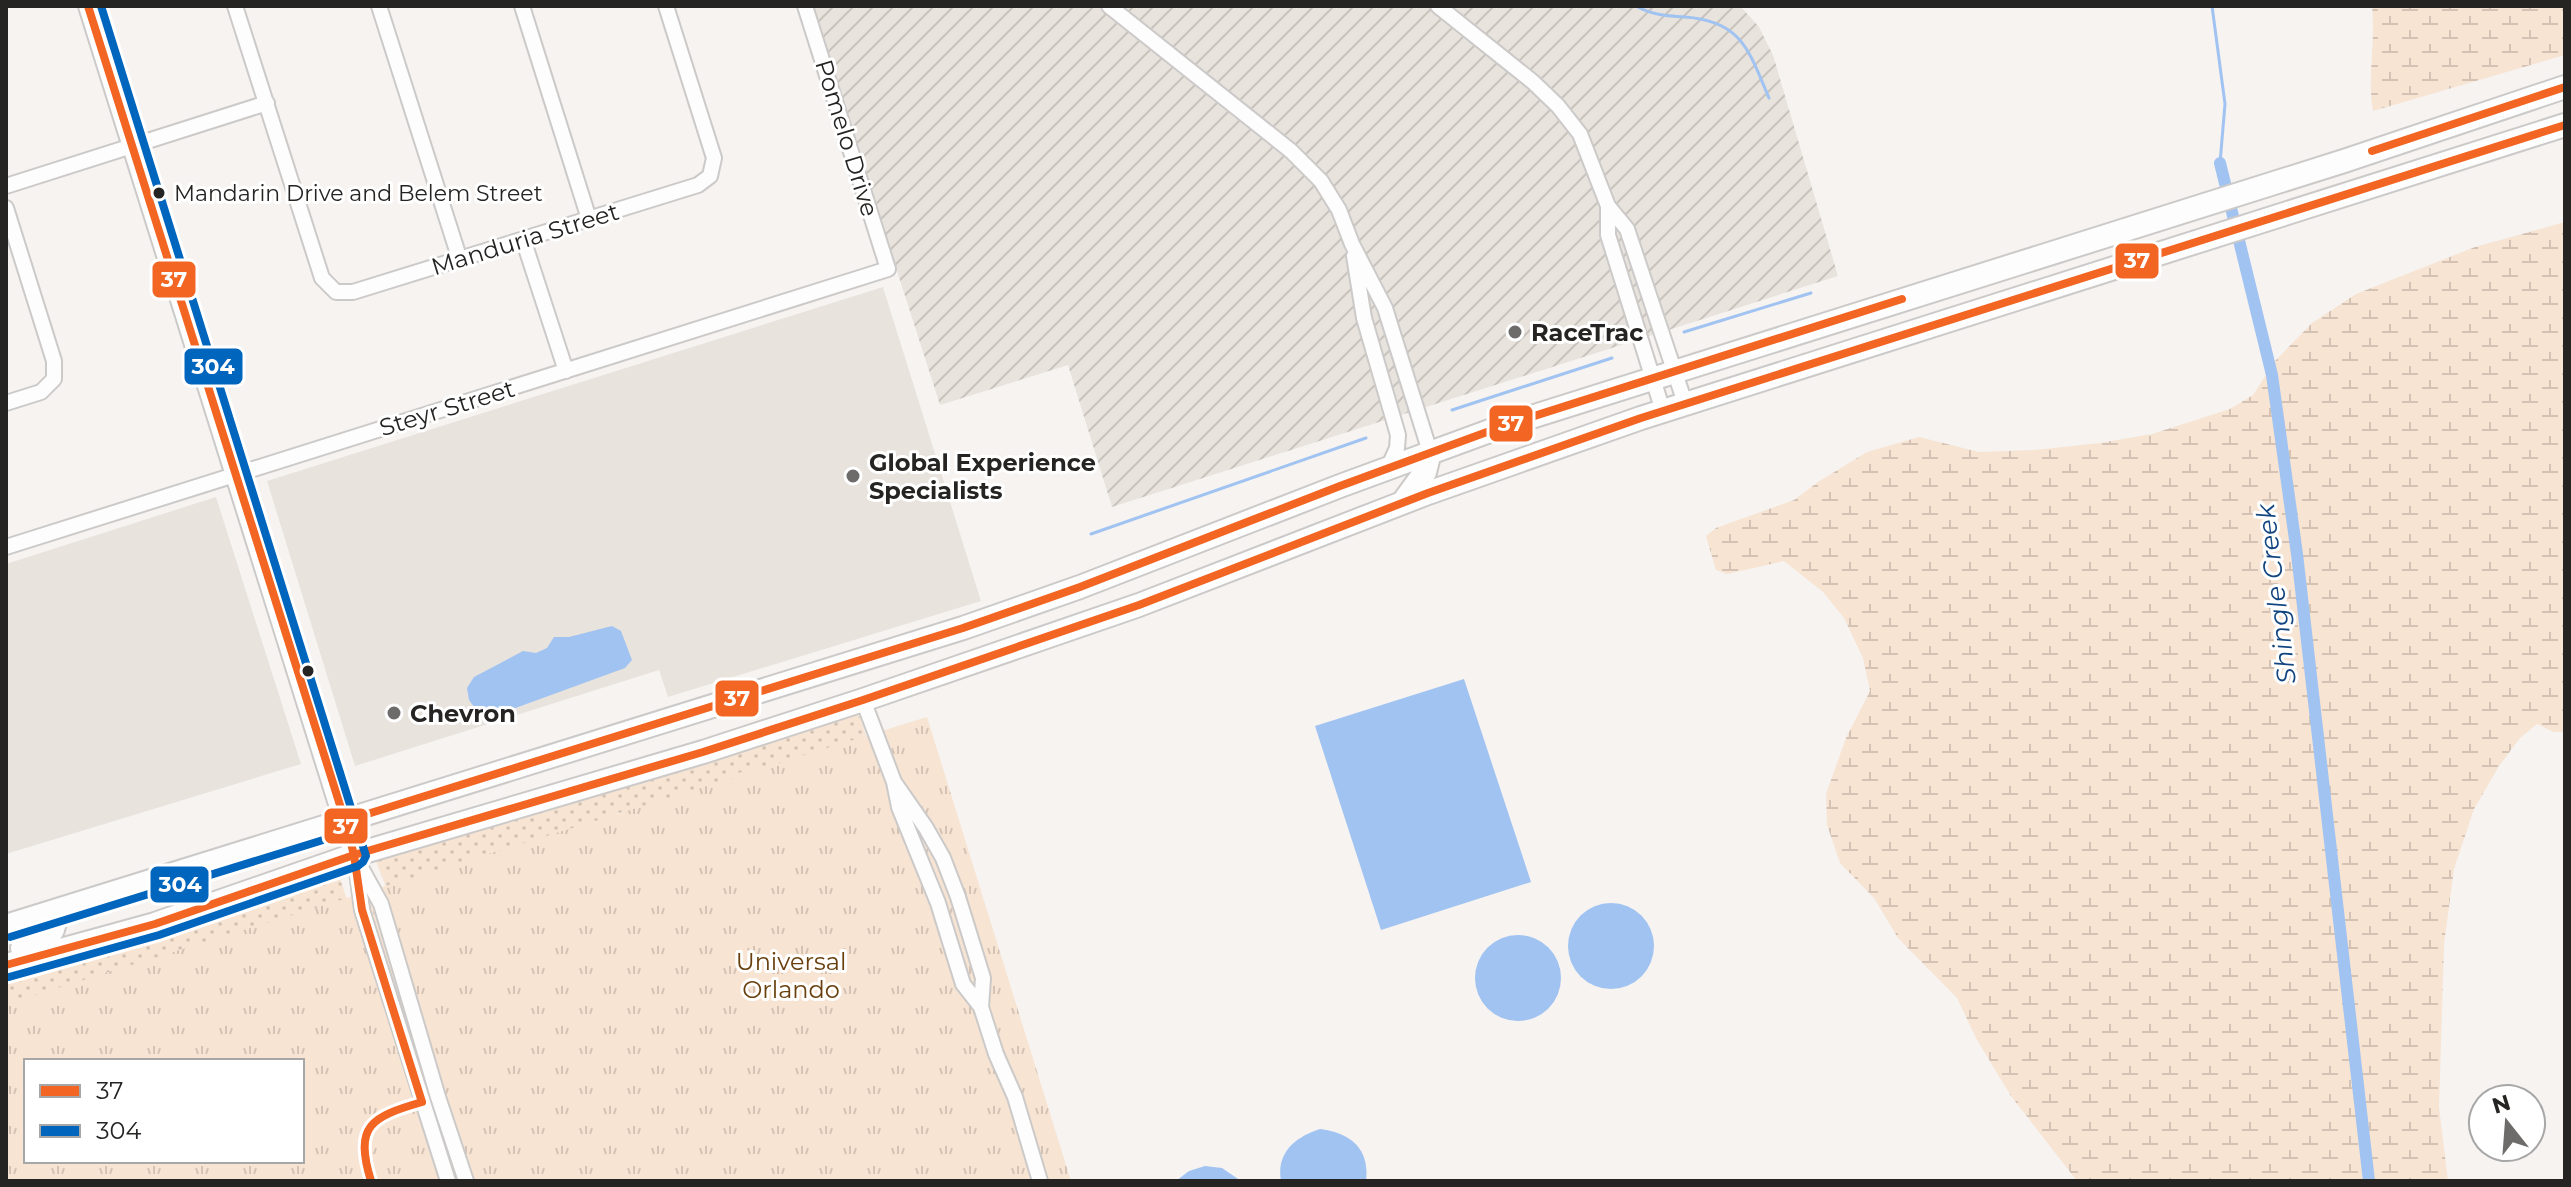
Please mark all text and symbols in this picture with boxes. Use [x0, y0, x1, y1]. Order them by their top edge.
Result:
street label: Pomelo Drive [809, 56, 885, 220]
place label: Mandarin Drive and Belem Street [174, 180, 543, 207]
marker: Mandarin Drive and Belem Street [151, 185, 167, 201]
street label: Manduria Street [428, 197, 623, 281]
line badge: 37 [2114, 242, 2160, 280]
text: 37 [2123, 247, 2150, 274]
line badge: 37 [151, 260, 197, 299]
text: 37 [160, 266, 187, 293]
place label: RaceTrac [1531, 318, 1643, 347]
marker: RaceTrac [1506, 323, 1524, 341]
line badge: 304 [183, 347, 244, 386]
text: 304 [190, 353, 235, 380]
street label: Steyr Street [376, 374, 518, 442]
line badge: 37 [1488, 404, 1534, 443]
text: 37 [1497, 410, 1524, 437]
place label: Global Experience Specialists [869, 448, 1096, 505]
marker: Global Experience Specialists [844, 467, 862, 485]
water label: Shingle Creek [2249, 501, 2303, 686]
unlabelled marker [300, 663, 316, 679]
line badge: 37 [714, 679, 760, 718]
text: 37 [723, 685, 750, 712]
place label: Chevron [410, 699, 516, 728]
marker: Chevron [385, 704, 403, 722]
line badge: 37 [323, 807, 369, 845]
text: 37 [332, 813, 359, 840]
line badge: 304 [149, 865, 210, 904]
text: 304 [157, 871, 202, 898]
park label: Universal Orlando [736, 947, 846, 1004]
legend [24, 1059, 304, 1163]
text: 37 [96, 1076, 123, 1105]
north arrow [2467, 1083, 2547, 1163]
text: N [2489, 1089, 2514, 1120]
text: 304 [96, 1116, 141, 1145]

